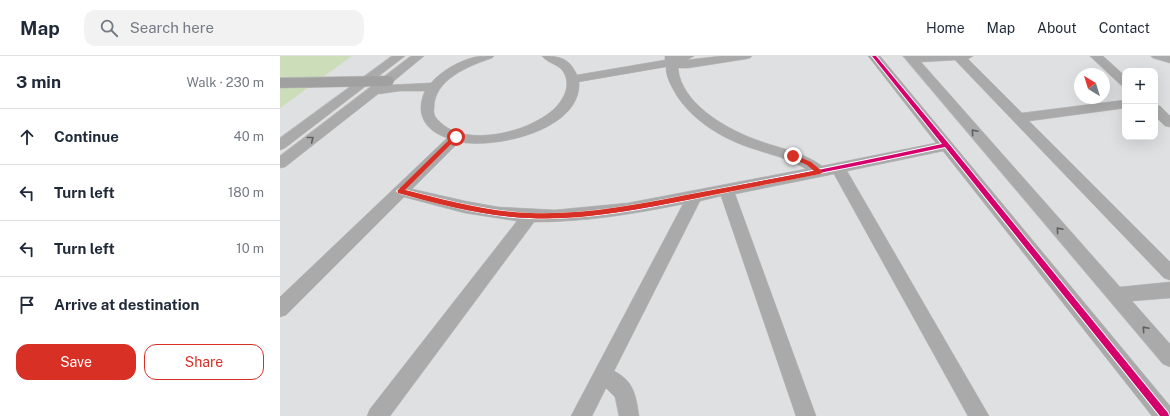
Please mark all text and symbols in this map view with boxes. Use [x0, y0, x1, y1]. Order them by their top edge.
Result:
search box [84, 10, 364, 46]
text: Map [20, 17, 60, 39]
icon: search [98, 17, 120, 39]
text: Search here [130, 19, 214, 36]
text: Home [926, 20, 965, 36]
text: Map [987, 20, 1015, 36]
text: About [1037, 20, 1077, 36]
text: Contact [1099, 20, 1150, 36]
north arrow [1074, 68, 1110, 104]
map controls [1122, 68, 1158, 140]
button: + [1122, 68, 1158, 104]
text: 3 min [16, 72, 61, 92]
text: Walk · 230 m [186, 75, 264, 90]
button: − [1122, 104, 1158, 140]
icon: ahead [16, 126, 38, 148]
text: Continue [54, 128, 119, 145]
route start [447, 128, 465, 146]
text: 40 m [233, 129, 264, 144]
one-way arrow [972, 129, 979, 137]
one-way arrow [306, 137, 313, 144]
route end [784, 147, 802, 165]
icon: left [16, 182, 38, 204]
text: Turn left [54, 184, 115, 201]
text: 180 m [228, 185, 264, 200]
one-way arrow [1057, 228, 1064, 235]
icon: left [16, 238, 38, 260]
text: Turn left [54, 240, 115, 257]
text: 10 m [236, 241, 264, 256]
icon: arrive [16, 294, 38, 316]
text: Arrive at destination [54, 296, 199, 313]
one-way arrow [1142, 326, 1149, 333]
button: Save [16, 344, 136, 380]
button: Share [144, 344, 264, 380]

